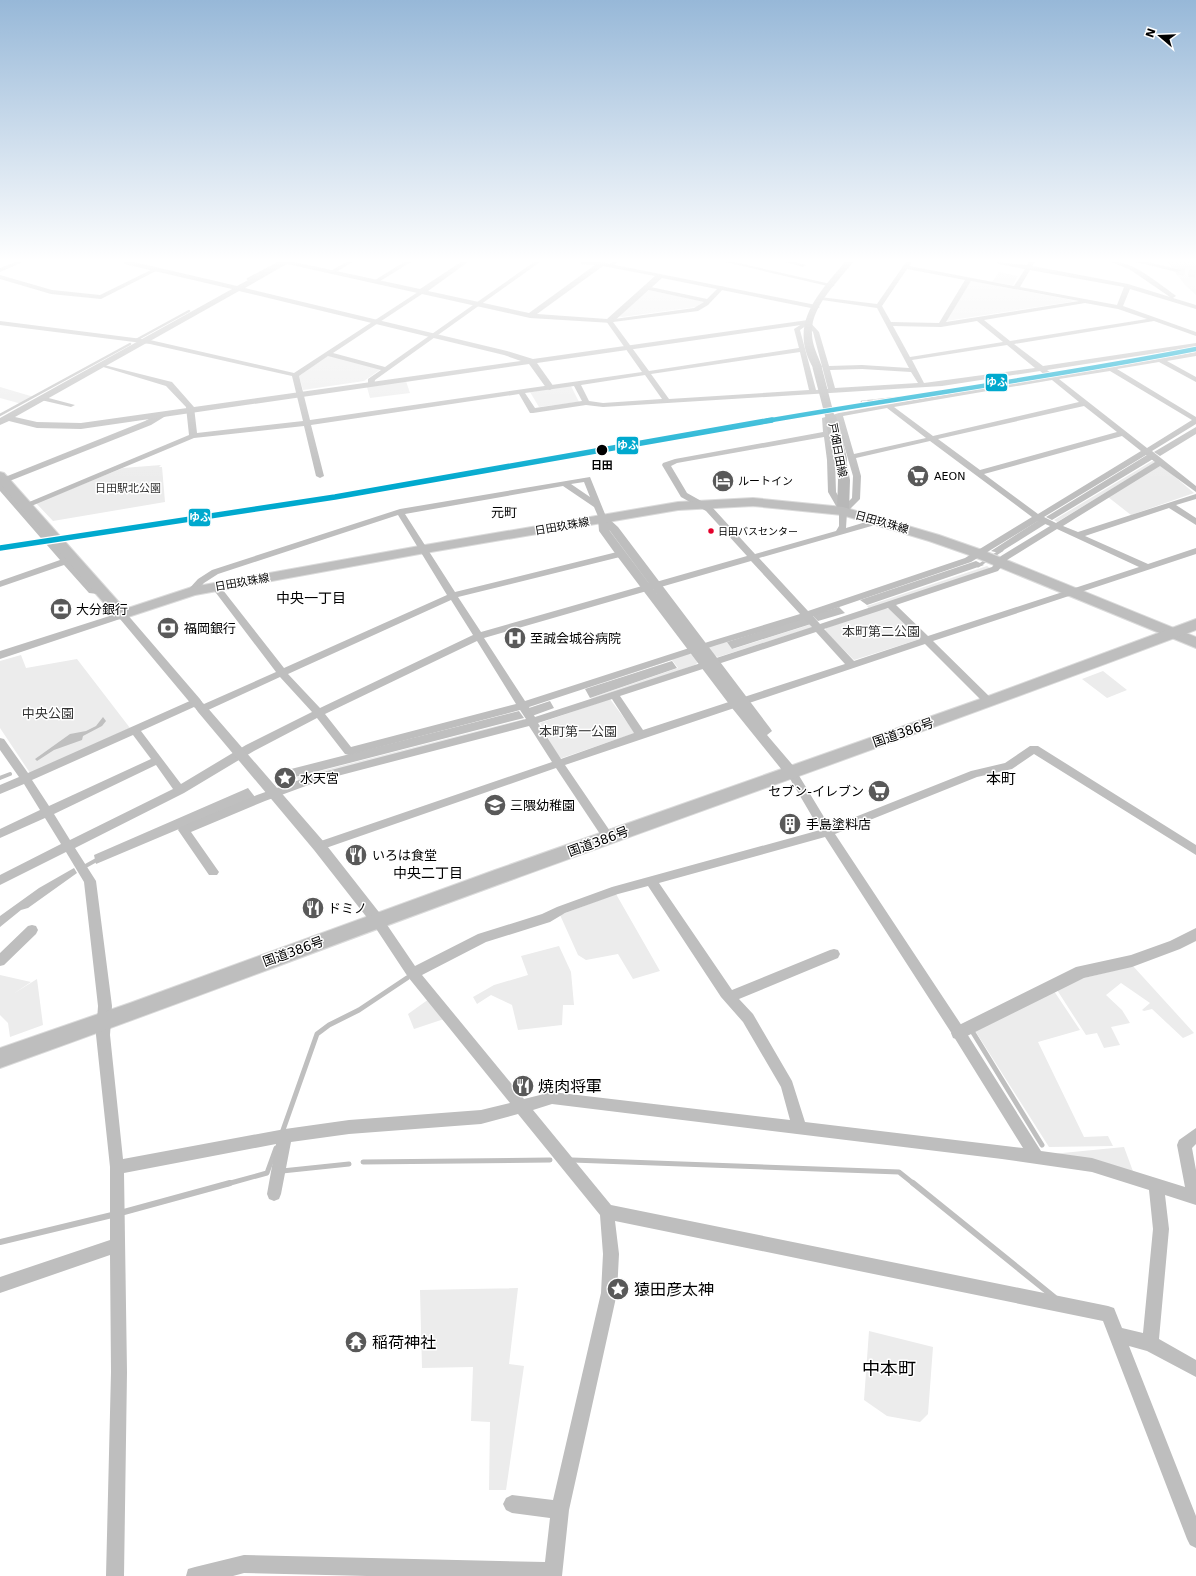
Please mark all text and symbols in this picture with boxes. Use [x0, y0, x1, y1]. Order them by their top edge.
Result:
north arrow [1140, 16, 1180, 56]
text: N [1143, 26, 1159, 39]
line badge: ゆふ [985, 373, 1008, 392]
text: ゆふ [986, 376, 1008, 389]
street label: 戸畑日田線 [826, 422, 849, 478]
line badge: ゆふ [616, 436, 639, 455]
text: ゆふ [617, 439, 639, 452]
marker: 日田 [595, 443, 609, 457]
place label: 日田 [591, 459, 613, 472]
supermarket icon: AEON [905, 463, 931, 489]
hotel icon: ルートイン [710, 468, 736, 494]
place label: AEON [934, 470, 965, 483]
place label: ルートイン [738, 475, 793, 488]
park label: 日田駅北公園 [95, 482, 161, 495]
district label: 元町 [491, 505, 517, 520]
line badge: ゆふ [188, 508, 211, 527]
street label: 日田玖珠線 [854, 509, 910, 536]
text: ゆふ [189, 511, 211, 524]
street label: 日田玖珠線 [534, 515, 590, 538]
marker: 日田バスセンター [706, 526, 716, 536]
place label: 日田バスセンター [718, 526, 798, 537]
street label: 日田玖珠線 [214, 571, 270, 594]
district label: 中央一丁目 [276, 590, 346, 606]
bank icon: 大分銀行 [48, 596, 74, 622]
place label: 大分銀行 [76, 602, 128, 617]
bank icon: 福岡銀行 [155, 615, 181, 641]
place label: 福岡銀行 [184, 621, 236, 636]
park label: 本町第二公園 [842, 624, 920, 639]
hospital icon: 至誠会城谷病院 [502, 625, 528, 651]
place label: 至誠会城谷病院 [530, 631, 621, 646]
park label: 中央公園 [22, 706, 74, 721]
street label: 国道386号 [871, 715, 936, 750]
park label: 本町第一公園 [539, 724, 617, 739]
place icon: 水天宮 [272, 765, 298, 791]
district label: 本町 [986, 770, 1016, 788]
place label: 水天宮 [300, 771, 339, 786]
supermarket icon: セブン-イレブン [866, 778, 892, 804]
place label: セブン-イレブン [768, 784, 864, 799]
school or university icon: 三隈幼稚園 [482, 792, 508, 818]
place label: 三隈幼稚園 [510, 798, 575, 813]
building icon: 手島塗料店 [777, 811, 803, 837]
place label: 手島塗料店 [806, 817, 871, 832]
street label: 国道386号 [566, 824, 631, 859]
restaurant icon: いろは食堂 [343, 842, 369, 868]
place label: いろは食堂 [372, 848, 437, 863]
district label: 中央二丁目 [393, 865, 463, 881]
restaurant icon: ドミノ [300, 895, 326, 921]
place label: ドミノ [328, 901, 367, 916]
street label: 国道386号 [261, 934, 326, 969]
restaurant icon: 焼肉将軍 [510, 1073, 536, 1099]
place label: 焼肉将軍 [538, 1077, 602, 1096]
place icon: 猿田彦太神 [605, 1276, 631, 1302]
place label: 猿田彦太神 [634, 1280, 714, 1299]
temple icon: 稲荷神社 [343, 1329, 369, 1355]
place label: 稲荷神社 [372, 1333, 436, 1352]
district label: 中本町 [862, 1358, 916, 1379]

